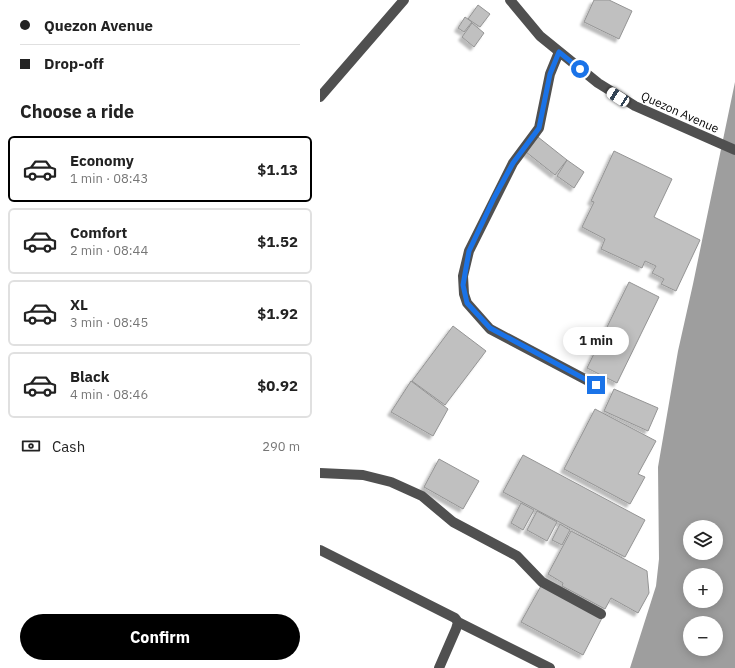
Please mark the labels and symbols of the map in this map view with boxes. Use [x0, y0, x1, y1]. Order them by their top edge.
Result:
route start [571, 60, 589, 78]
car [605, 85, 631, 109]
street label: Quezon Avenue [639, 88, 722, 136]
callout: 1 min [563, 327, 629, 355]
route end [587, 376, 605, 394]

